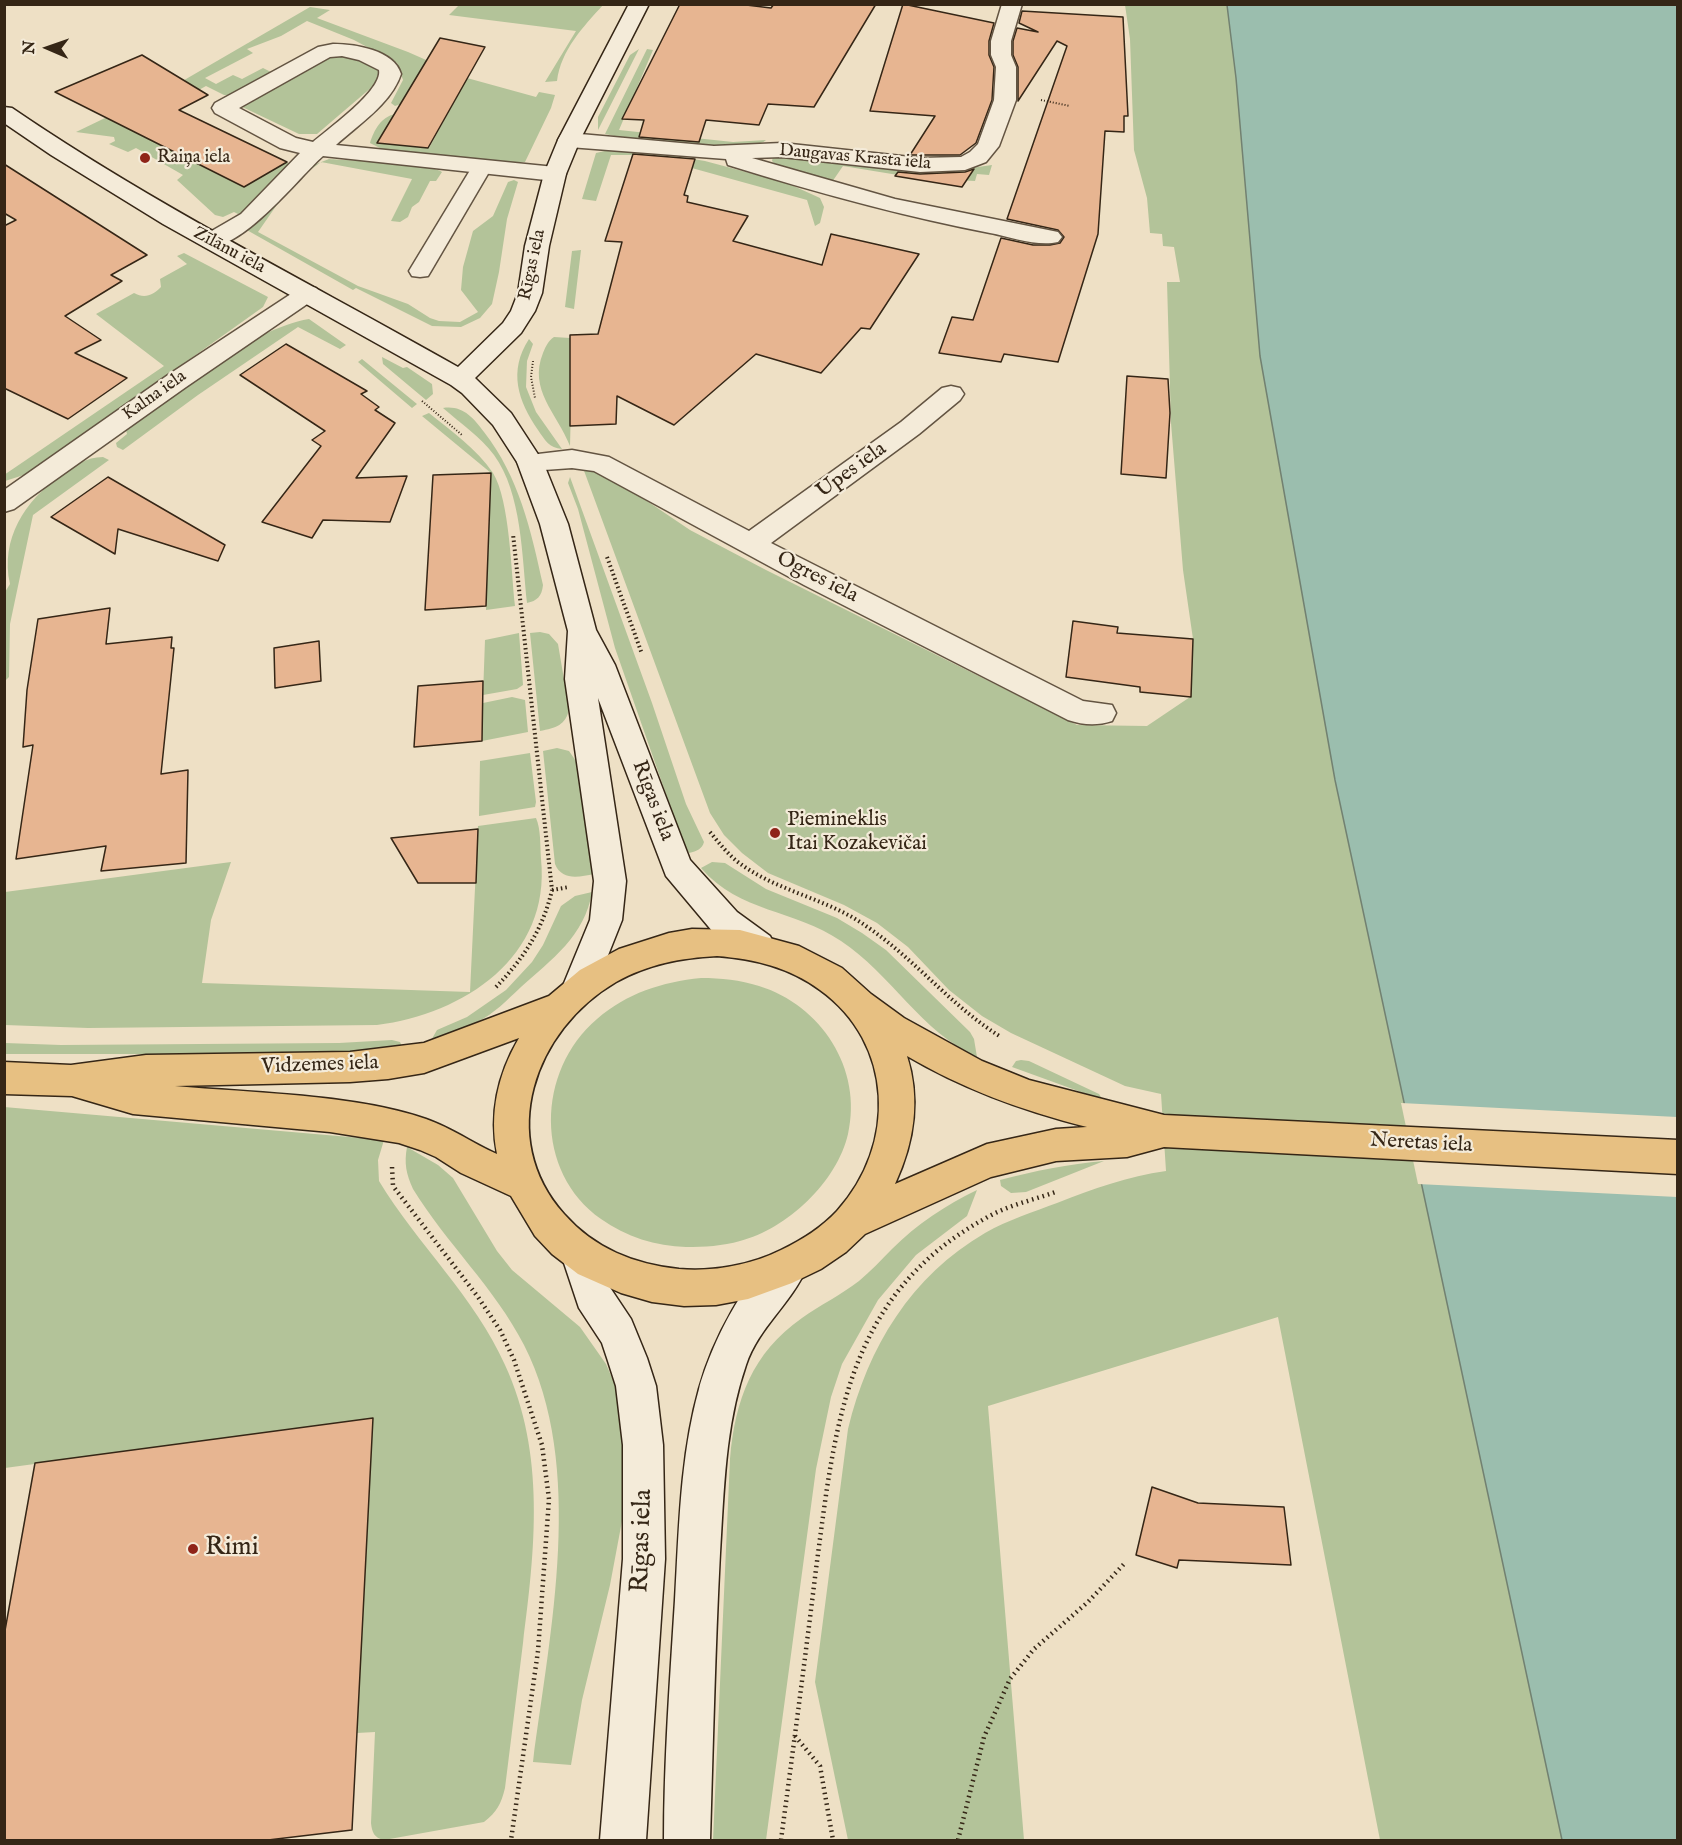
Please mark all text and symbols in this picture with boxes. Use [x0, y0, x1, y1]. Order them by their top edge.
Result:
north arrow [18, 18, 78, 78]
text: N [20, 40, 40, 55]
street label: Daugavas Krasta iela [778, 141, 932, 175]
place label: Raiņa iela [157, 147, 230, 169]
marker: Raiņa iela [138, 151, 152, 165]
street label: Zīlānu iela [189, 223, 269, 279]
street label: Rīgas iela [515, 228, 551, 302]
street label: Kalna iela [119, 366, 191, 426]
street label: Upes iela [812, 437, 892, 505]
street label: Ogres iela [772, 547, 862, 609]
street label: Rīgas iela [625, 757, 679, 845]
place label: Piemineklis Itai Kozakevičai [787, 808, 927, 858]
marker: Piemineklis Itai Kozakevičai [768, 826, 782, 840]
street label: Vidzemes iela [261, 1051, 379, 1081]
street label: Neretas iela [1369, 1129, 1473, 1159]
street label: Rīgas iela [626, 1489, 660, 1593]
place label: Rimi [205, 1533, 259, 1565]
marker: Rimi [186, 1542, 200, 1556]

